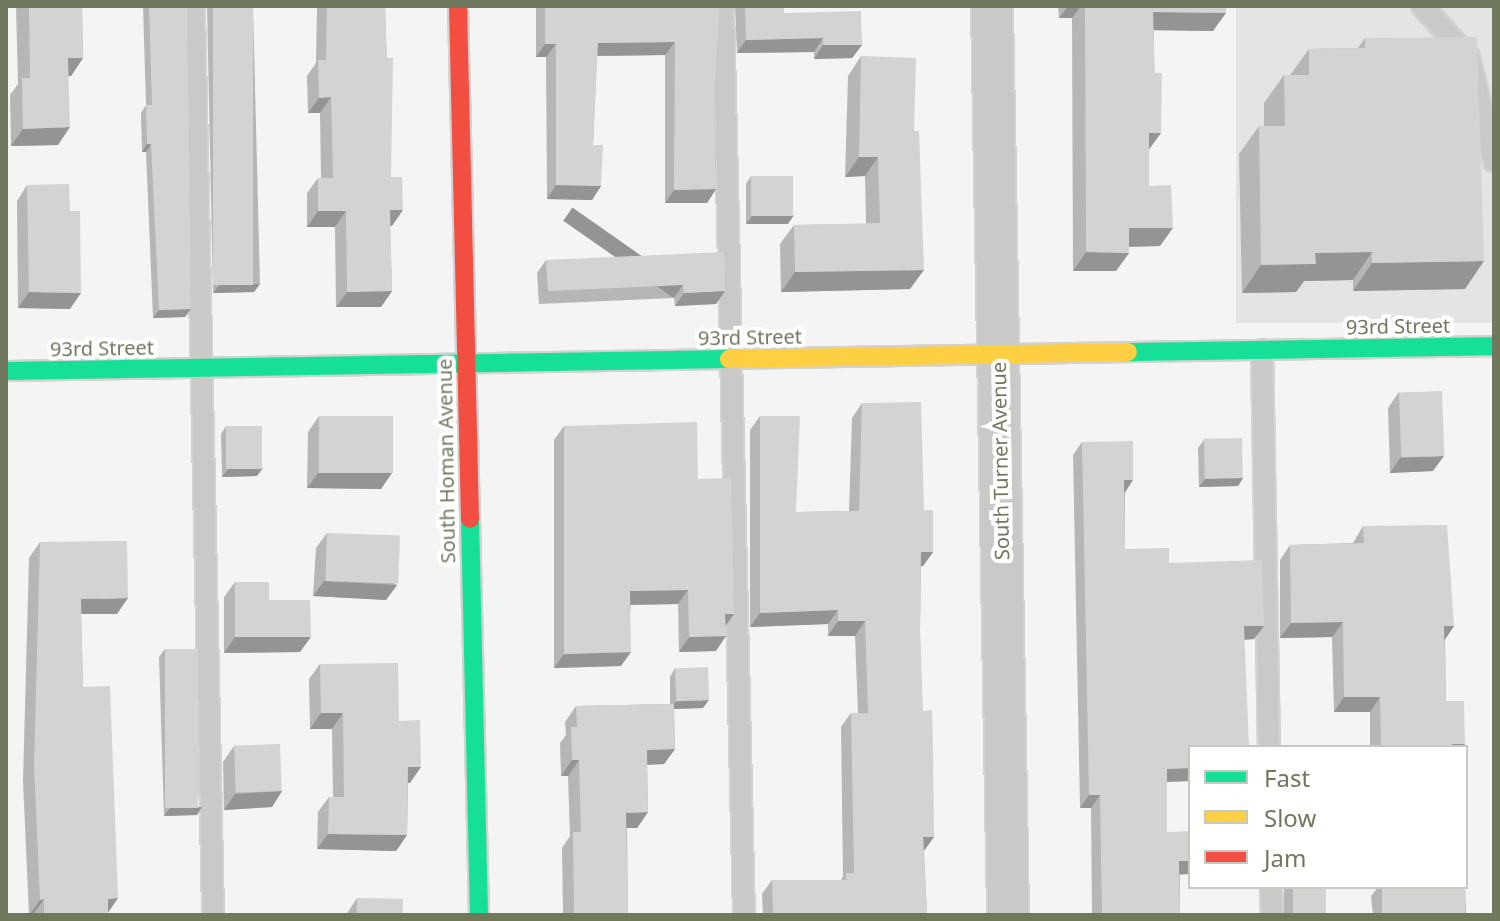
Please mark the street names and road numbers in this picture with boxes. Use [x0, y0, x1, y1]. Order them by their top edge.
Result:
street label: 93rd Street [1346, 313, 1450, 339]
street label: 93rd Street [698, 324, 802, 350]
street label: 93rd Street [50, 335, 154, 361]
street label: South Homan Avenue [432, 358, 460, 564]
street label: South Turner Avenue [986, 362, 1014, 560]

